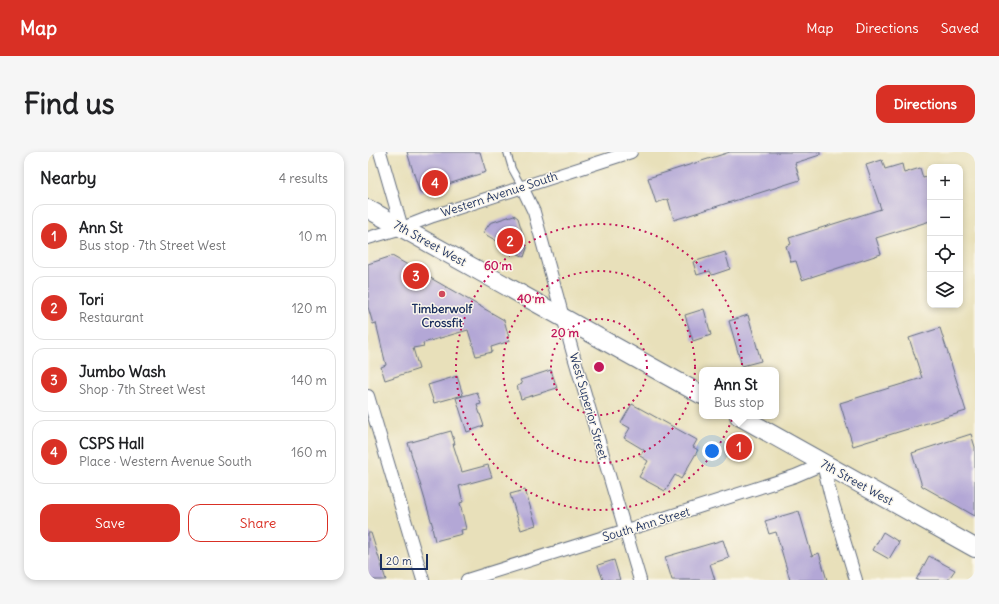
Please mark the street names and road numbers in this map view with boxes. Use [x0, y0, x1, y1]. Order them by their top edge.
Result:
street label: Western Avenue South [439, 168, 559, 220]
street label: 7th Street West [391, 217, 469, 269]
street label: West Superior Street [567, 351, 611, 461]
street label: 7th Street West [818, 456, 896, 508]
street label: South Ann Street [600, 504, 692, 544]

